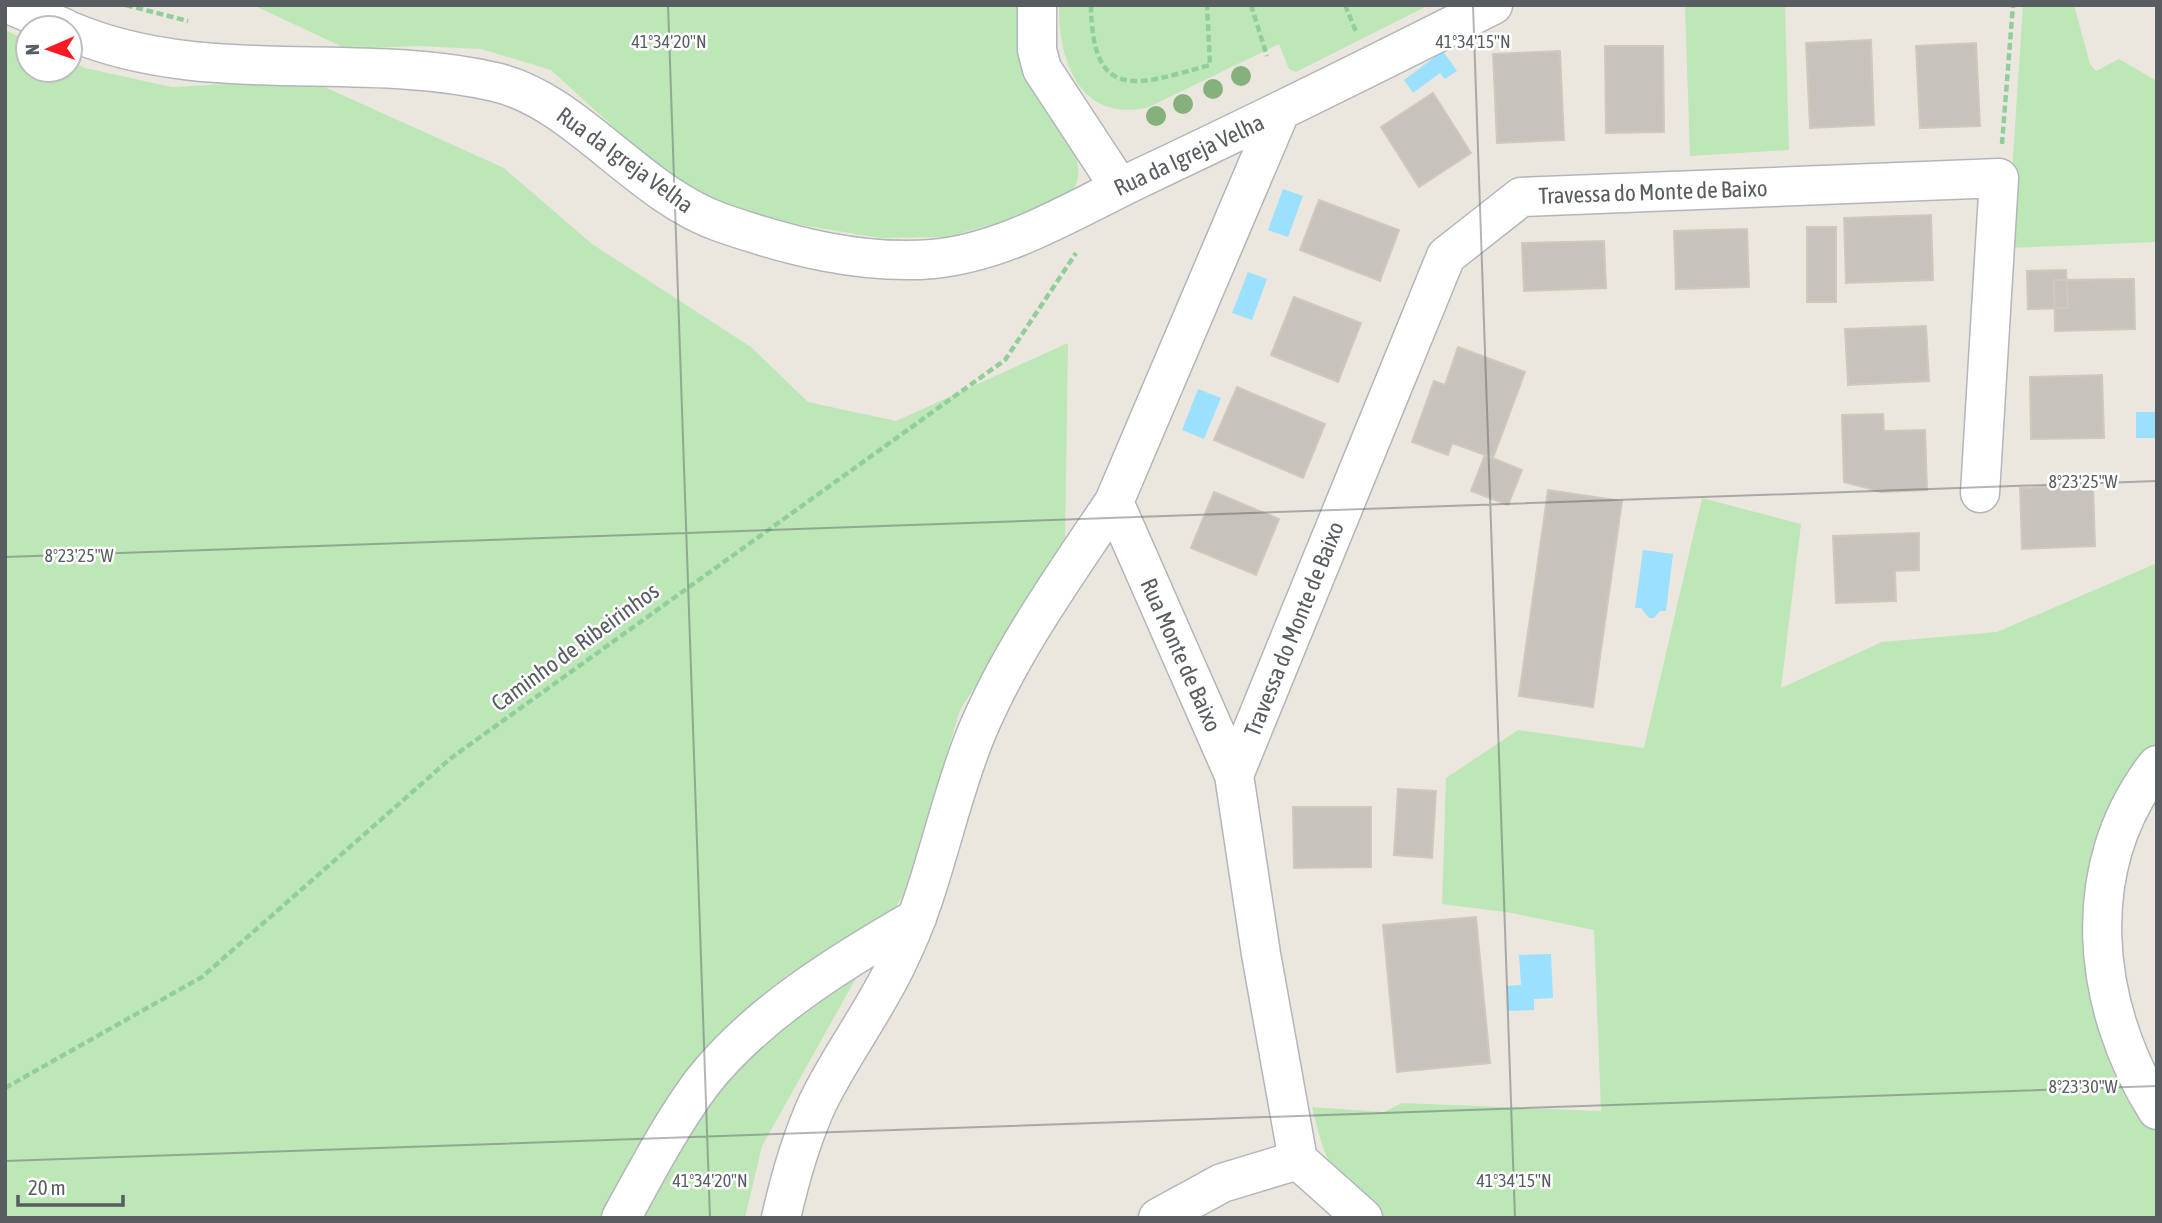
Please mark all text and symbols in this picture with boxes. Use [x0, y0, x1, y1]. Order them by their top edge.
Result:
north arrow [14, 14, 84, 84]
text: 41°34'20"N [631, 31, 707, 52]
text: 41°34'15"N [1435, 31, 1511, 52]
text: N [21, 44, 43, 56]
street label: Rua da Igreja Velha [552, 102, 698, 218]
street label: Rua da Igreja Velha [1110, 109, 1268, 201]
street label: Travessa do Monte de Baixo [1538, 175, 1768, 209]
text: 8°23'25"W [2048, 471, 2118, 492]
street label: Travessa do Monte de Baixo [1239, 518, 1349, 740]
text: 8°23'25"W [44, 545, 114, 566]
street label: Rua Monte de Baixo [1136, 574, 1226, 736]
street label: Caminho de Ribeirinhos [486, 578, 664, 716]
text: 8°23'30"W [2048, 1076, 2118, 1097]
scale bar [18, 1164, 122, 1208]
text: 41°34'20"N [672, 1170, 748, 1191]
text: 41°34'15"N [1476, 1170, 1552, 1191]
text: 20 m [28, 1175, 66, 1199]

